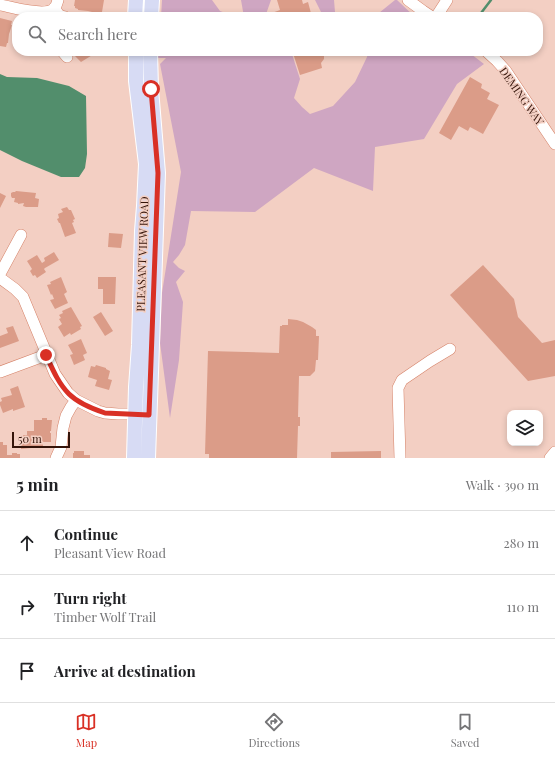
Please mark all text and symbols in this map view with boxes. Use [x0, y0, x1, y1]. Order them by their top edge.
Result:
search box [12, 12, 543, 56]
icon: search [26, 23, 48, 45]
text: Search here [58, 24, 137, 44]
street label: DEMING WAY [496, 64, 548, 129]
route start [142, 80, 160, 98]
street label: PLEASANT VIEW ROAD [132, 196, 152, 312]
route end [37, 346, 55, 364]
map controls [507, 410, 543, 446]
button: layers [507, 410, 543, 446]
scale bar [12, 430, 70, 449]
text: 50 m [18, 431, 42, 446]
text: 5 min [16, 473, 59, 495]
text: Walk · 390 m [466, 476, 539, 493]
text: Continue [54, 524, 118, 544]
icon: ahead [16, 532, 38, 554]
text: 280 m [503, 534, 539, 551]
text: Pleasant View Road [54, 544, 166, 561]
text: Turn right [54, 588, 127, 608]
icon: right [16, 596, 38, 618]
text: 110 m [507, 598, 539, 615]
text: Timber Wolf Trail [54, 608, 156, 625]
icon: arrive [16, 660, 38, 682]
text: Arrive at destination [54, 661, 196, 681]
tab: Map [75, 711, 97, 750]
tab: Directions [248, 711, 300, 750]
tab: Saved [451, 711, 479, 750]

